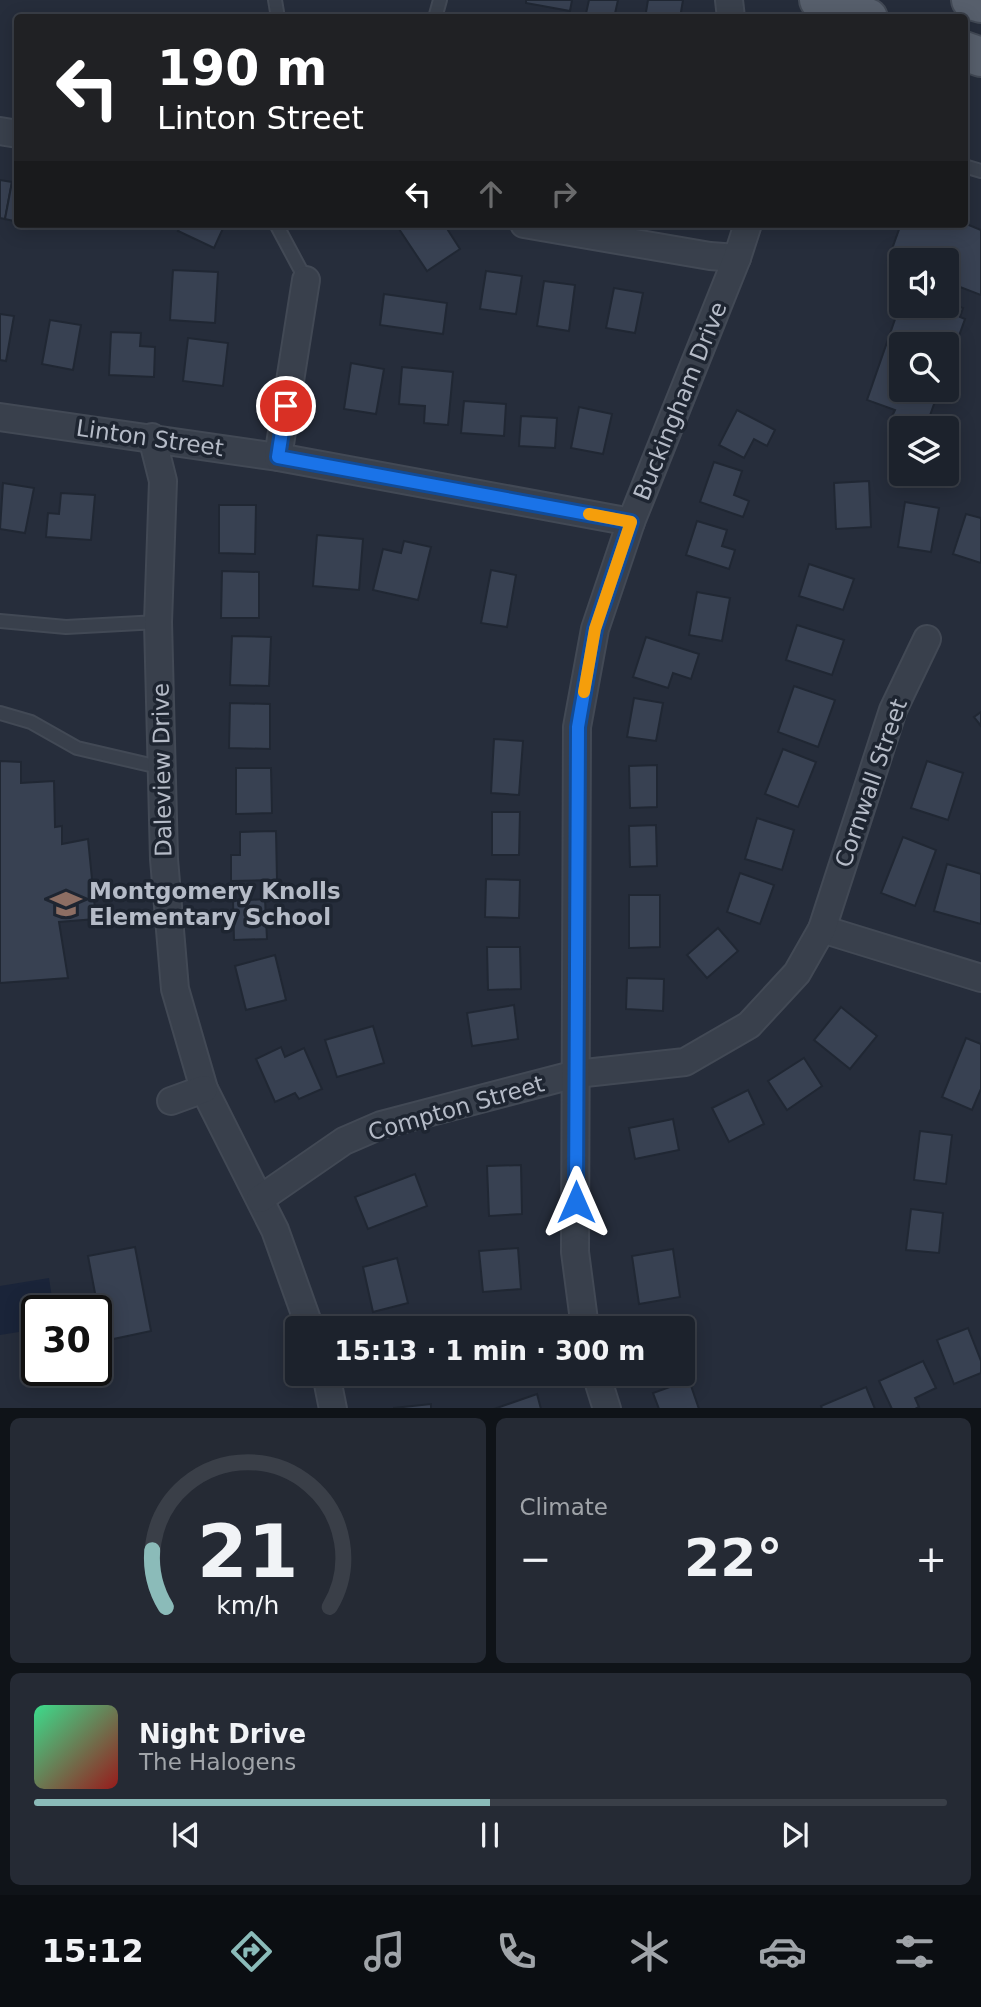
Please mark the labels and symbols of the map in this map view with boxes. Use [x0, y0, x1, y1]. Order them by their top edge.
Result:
street label: Buckingham Drive [628, 298, 732, 504]
pin [256, 376, 316, 436]
street label: Linton Street [75, 415, 225, 461]
street label: Daleview Drive [147, 683, 177, 857]
street label: Cornwall Street [830, 695, 912, 871]
place label: Montgomery Knolls Elementary School [89, 878, 341, 930]
school or university icon: Montgomery Knolls Elementary School [49, 887, 83, 921]
street label: Compton Street [365, 1070, 547, 1146]
position arrow [539, 1165, 613, 1239]
speed limit sign: 30 [21, 1295, 112, 1386]

